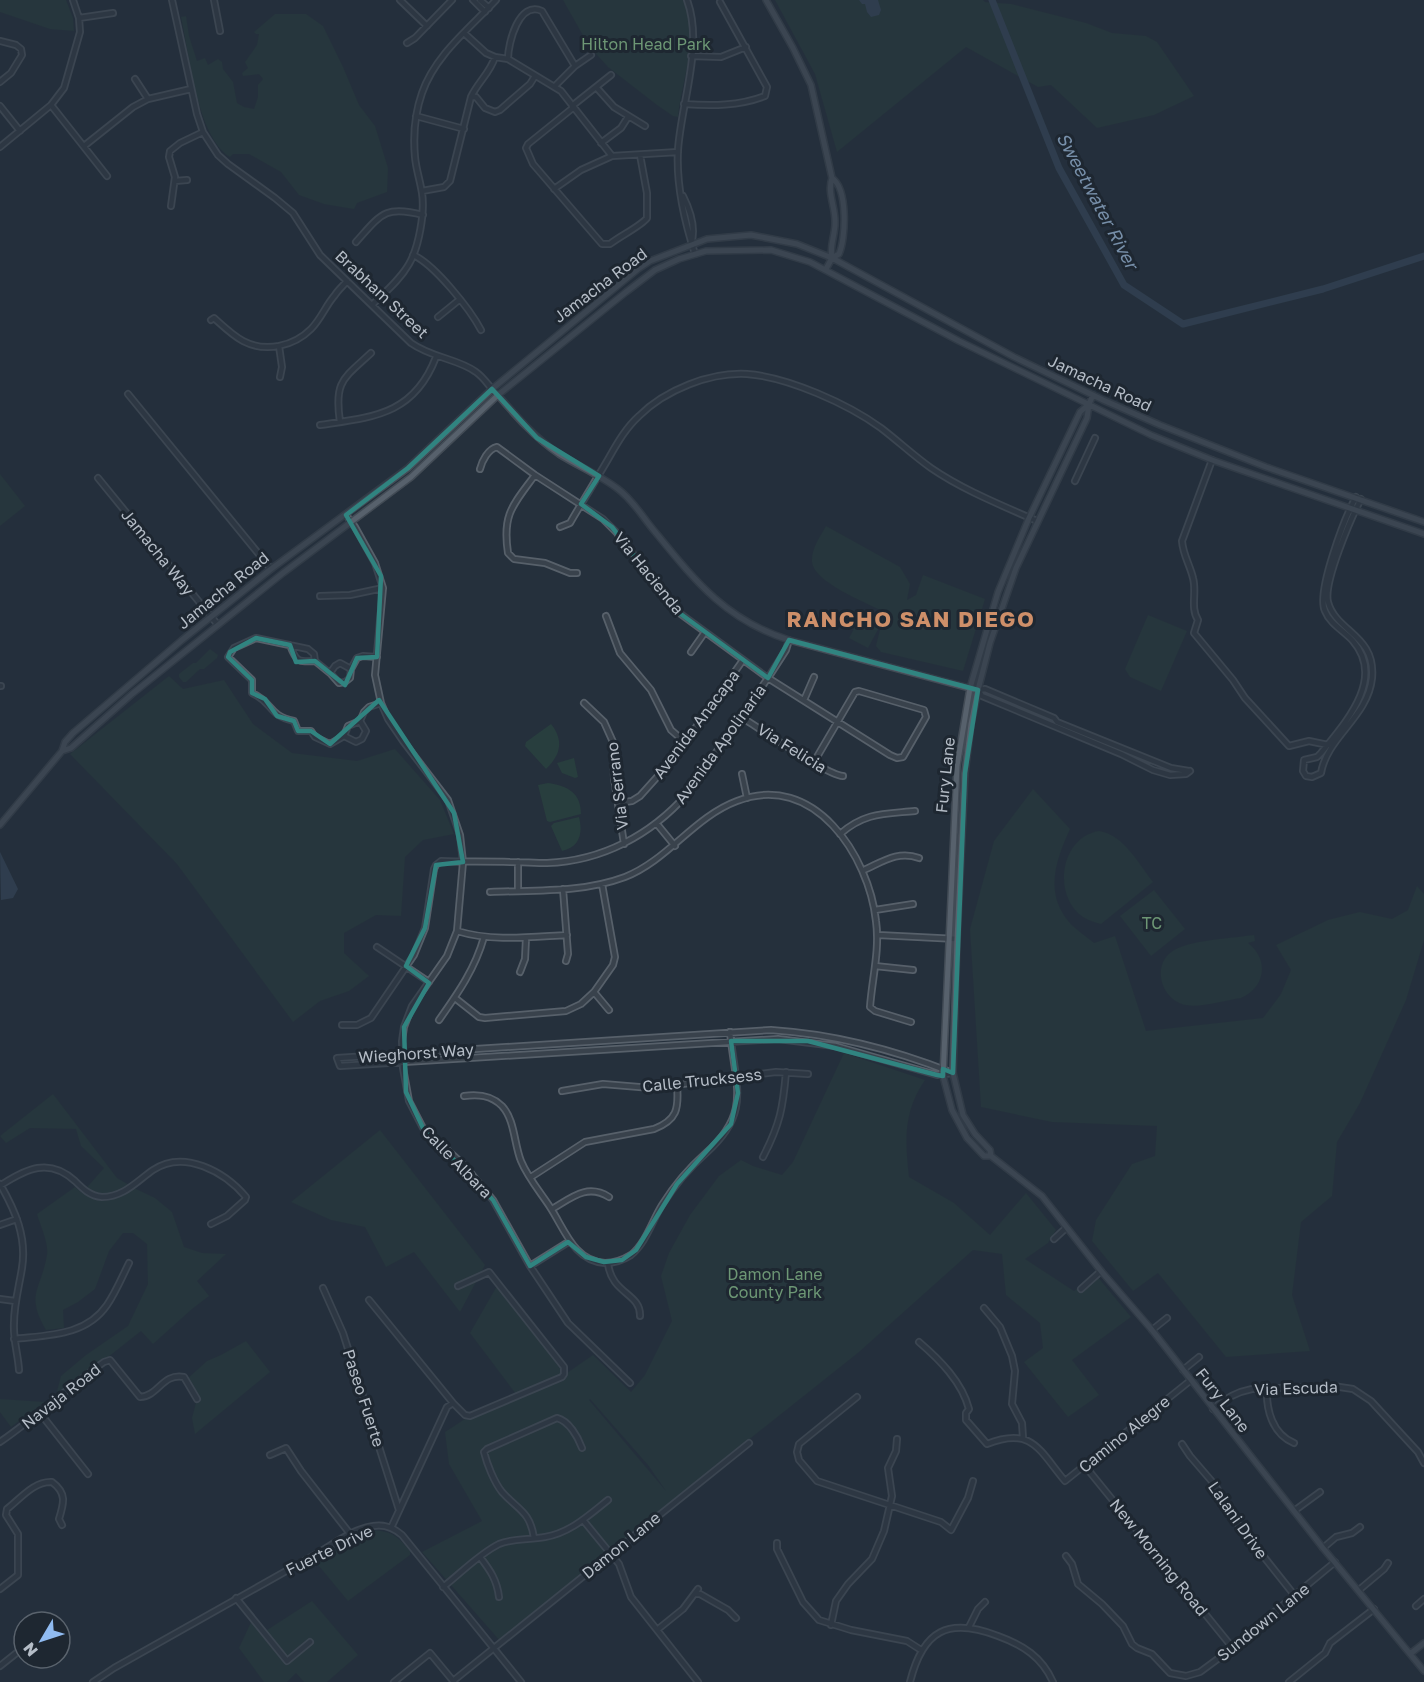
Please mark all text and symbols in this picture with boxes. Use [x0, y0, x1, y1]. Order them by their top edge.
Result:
park label: Hilton Head Park [581, 34, 711, 54]
water label: Sweetwater River [1053, 128, 1145, 275]
street label: Jamacha Road [549, 243, 651, 327]
street label: Brabham Street [331, 246, 433, 342]
street label: Jamacha Road [1045, 350, 1155, 416]
street label: Jamacha Way [117, 505, 199, 599]
street label: Via Hacienda [610, 528, 688, 618]
street label: Jamacha Road [173, 547, 273, 633]
district label: RANCHO SAN DIEGO [787, 605, 1035, 632]
street label: Avenida Anacapa [649, 666, 743, 782]
street label: Avenida Apolinaria [670, 680, 770, 808]
street label: Via Felicia [754, 719, 830, 777]
street label: Fury Lane [931, 736, 959, 814]
street label: Via Serrano [602, 741, 632, 831]
park label: TC [1142, 913, 1162, 933]
street label: Wieghorst Way [358, 1039, 474, 1067]
street label: Calle Trucksess [641, 1064, 763, 1096]
street label: Calle Albara [418, 1122, 496, 1202]
park label: Damon Lane County Park [727, 1264, 823, 1302]
street label: Paseo Fuerte [339, 1347, 389, 1449]
street label: Navaja Road [17, 1359, 105, 1433]
street label: Fury Lane [1192, 1364, 1254, 1436]
street label: Via Escuda [1254, 1377, 1338, 1399]
street label: Camino Alegre [1074, 1391, 1174, 1477]
street label: Lalani Drive [1204, 1477, 1272, 1563]
street label: New Morning Road [1106, 1494, 1212, 1620]
street label: Damon Lane [578, 1507, 664, 1583]
street label: Fuerte Drive [282, 1520, 376, 1580]
street label: Sundown Lane [1213, 1579, 1313, 1665]
north arrow [12, 1610, 72, 1670]
text: N [19, 1638, 42, 1660]

